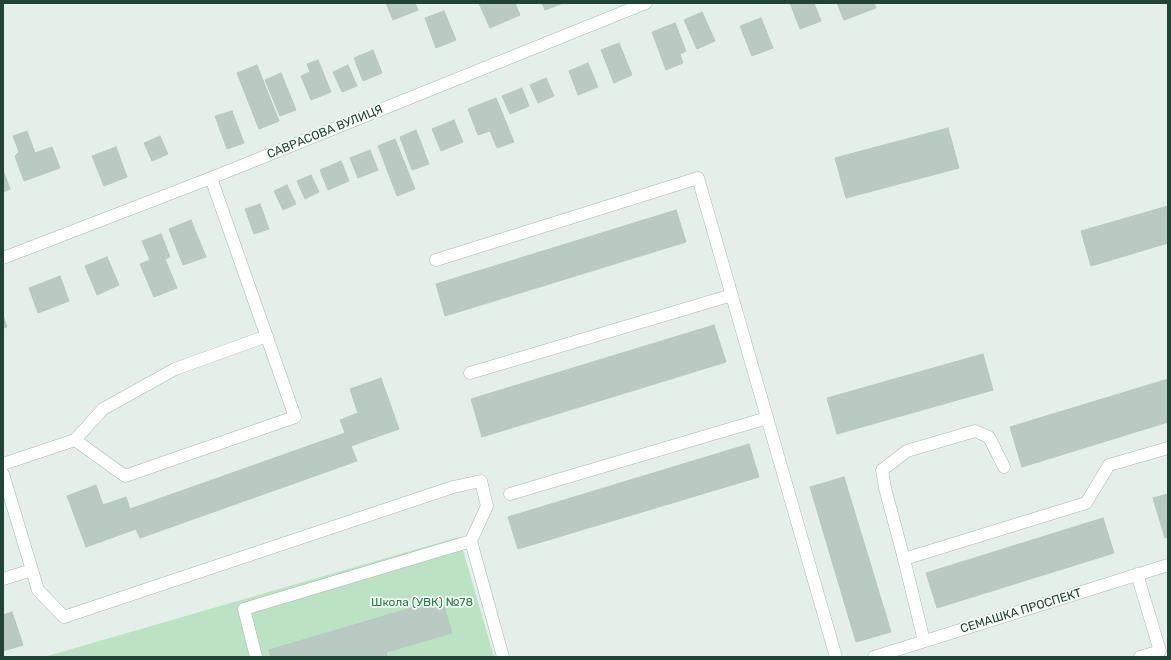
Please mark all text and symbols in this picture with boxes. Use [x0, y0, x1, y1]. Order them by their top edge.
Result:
street label: САВРАСОВА ВУЛИЦЯ [265, 102, 385, 162]
street label: СЕМАШКА ПРОСПЕКТ [959, 586, 1083, 636]
park label: Школа (УВК) №78 [371, 596, 473, 610]

